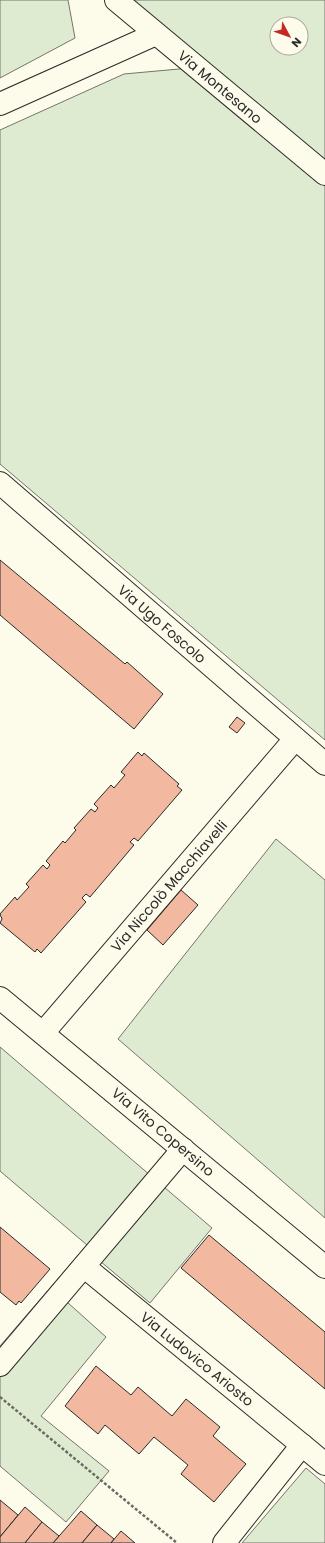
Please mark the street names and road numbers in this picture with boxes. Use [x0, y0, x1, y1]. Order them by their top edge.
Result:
street label: Via Montesano [174, 46, 266, 128]
street label: Via Ugo Foscolo [114, 580, 210, 668]
street label: Via Niccolò Macchiavelli [106, 816, 232, 956]
street label: Via Vito Copersino [107, 1083, 219, 1181]
street label: Via Ludovico Ariosto [136, 1307, 258, 1411]

